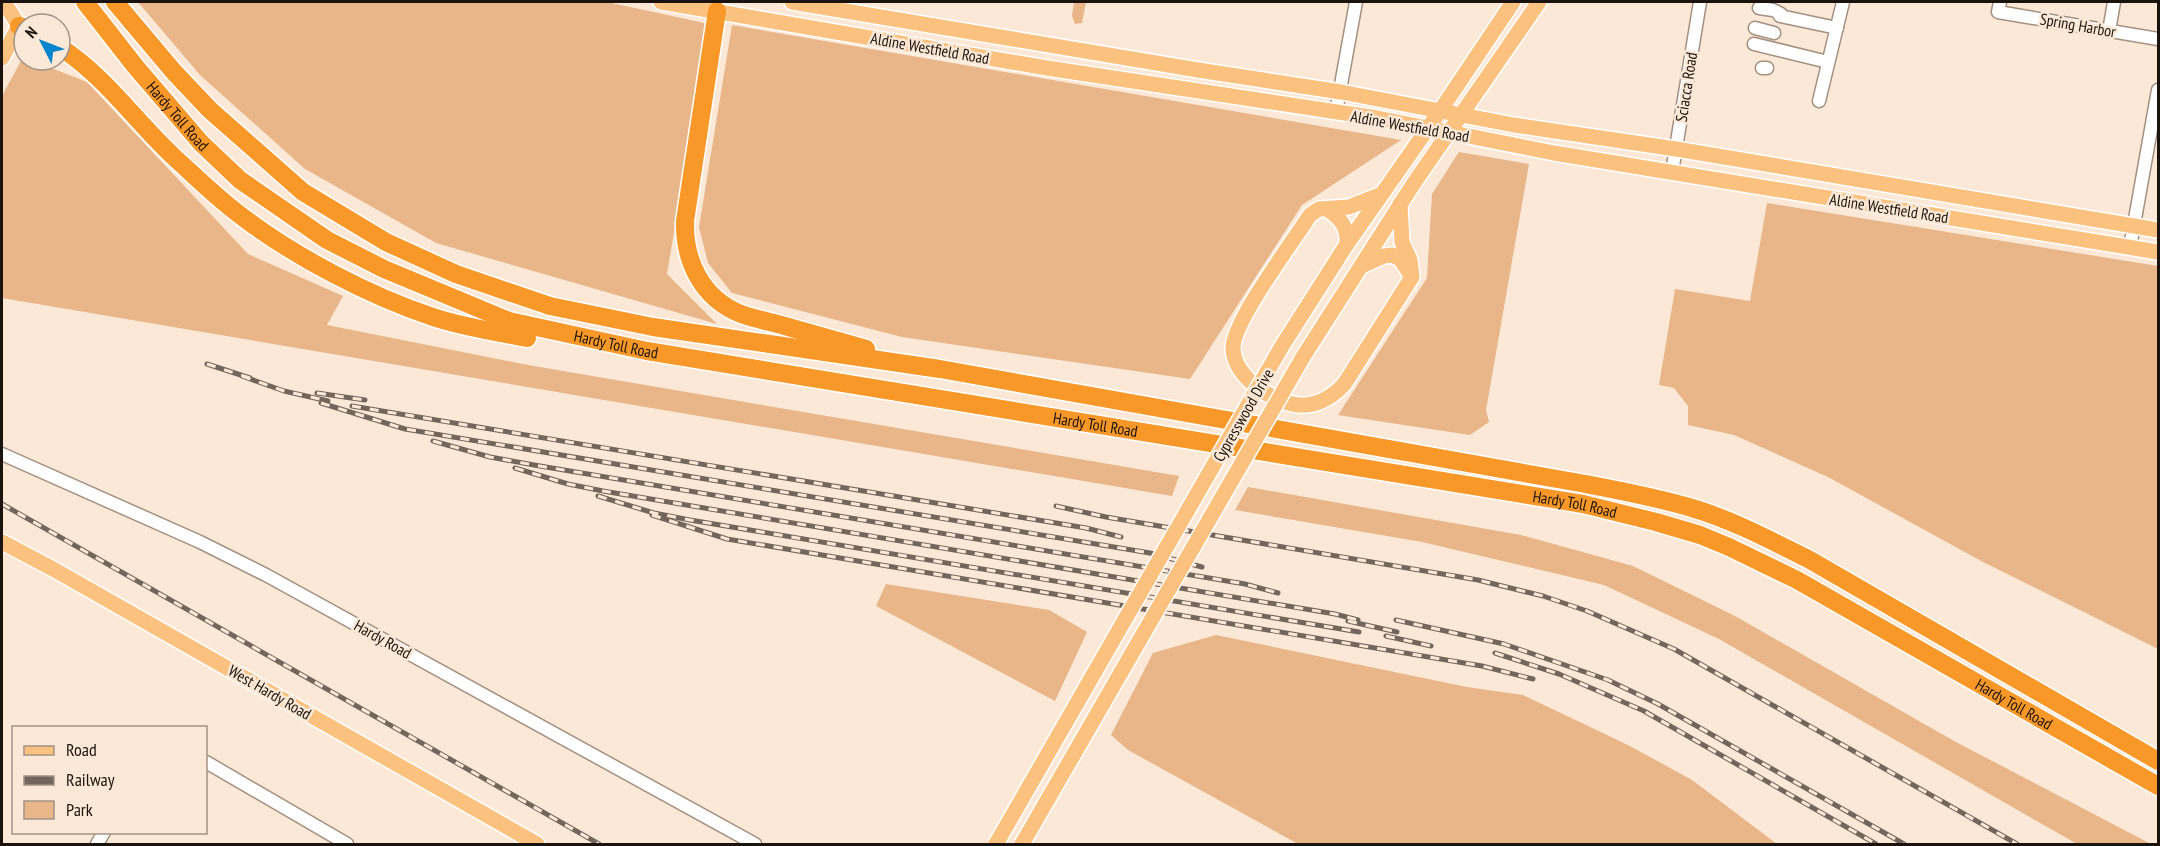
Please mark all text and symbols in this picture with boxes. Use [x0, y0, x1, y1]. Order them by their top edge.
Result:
street label: Spring Harbor [2039, 9, 2118, 42]
north arrow [12, 12, 72, 72]
text: N [21, 22, 41, 42]
street label: Aldine Westfield Road [869, 28, 991, 68]
street label: Sciacca Road [1671, 50, 1701, 123]
street label: Hardy Toll Road [142, 77, 213, 155]
street label: Aldine Westfield Road [1349, 106, 1471, 146]
street label: Aldine Westfield Road [1828, 189, 1950, 227]
street label: Hardy Toll Road [572, 325, 660, 363]
street label: Cypresswood Drive [1208, 365, 1278, 465]
street label: Hardy Toll Road [1052, 408, 1139, 441]
street label: Hardy Toll Road [1531, 486, 1619, 522]
street label: Hardy Road [351, 615, 415, 663]
street label: West Hardy Road [225, 660, 315, 724]
street label: Hardy Toll Road [1972, 674, 2056, 734]
legend [12, 726, 207, 834]
text: Road [66, 738, 97, 761]
text: Railway [66, 768, 115, 791]
text: Park [66, 798, 93, 821]

